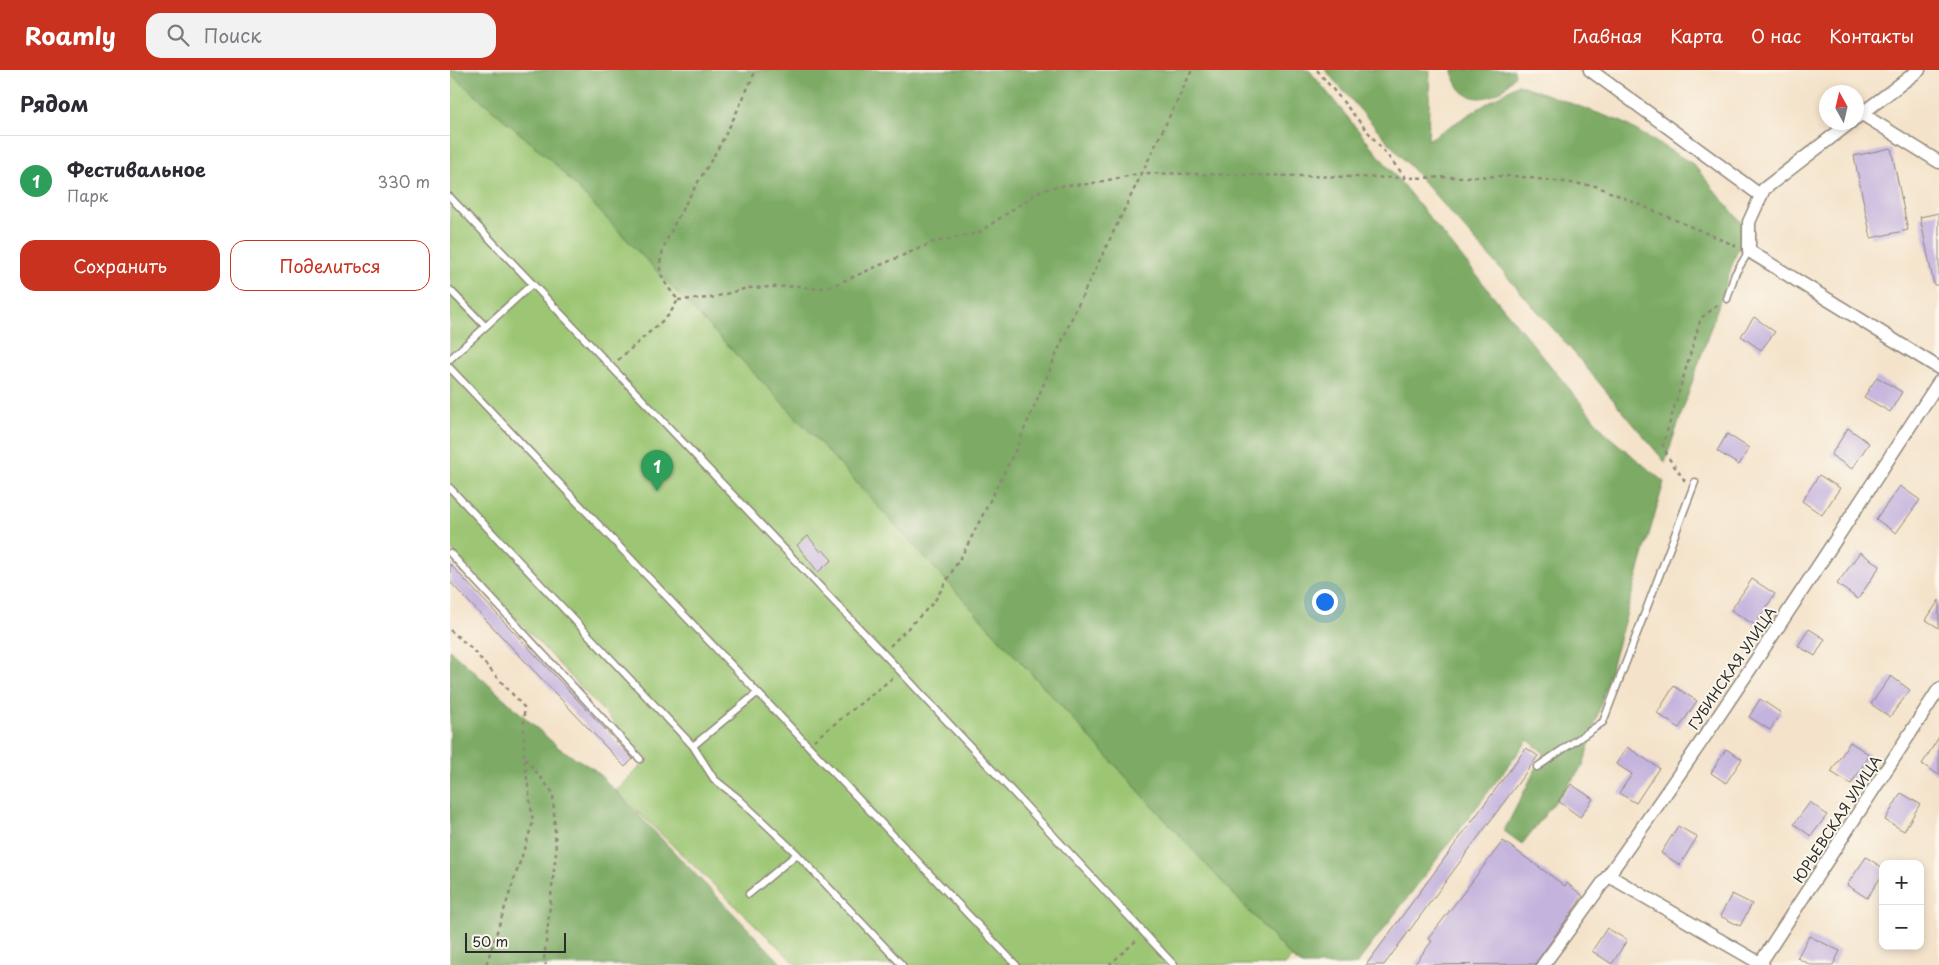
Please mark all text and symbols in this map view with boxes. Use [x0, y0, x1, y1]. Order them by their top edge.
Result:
search box [146, 13, 496, 58]
text: Roamly [25, 17, 116, 53]
icon: search [164, 21, 192, 49]
text: Поиск [204, 21, 261, 49]
text: Главная [1573, 22, 1642, 49]
text: Карта [1670, 22, 1723, 49]
text: О нас [1751, 22, 1801, 49]
text: Контакты [1829, 22, 1914, 49]
north arrow [1819, 85, 1864, 130]
text: Рядом [20, 87, 88, 119]
text: Фестивальное [67, 155, 206, 183]
text: 1 [32, 169, 40, 193]
text: 330 m [377, 169, 430, 193]
text: Парк [67, 183, 108, 207]
button: Сохранить [20, 240, 220, 291]
button: Поделиться [230, 240, 430, 291]
pin: 1 [641, 450, 673, 491]
your location [1312, 589, 1338, 615]
street label: ГУБИНСКАЯ УЛИЦА [1683, 602, 1781, 734]
street label: ЮРЬЕВСКАЯ УЛИЦА [1788, 751, 1886, 887]
map controls [1879, 860, 1924, 950]
button: + [1879, 860, 1924, 905]
button: − [1879, 905, 1924, 950]
scale bar [465, 930, 566, 953]
text: 50 m [472, 931, 508, 952]

